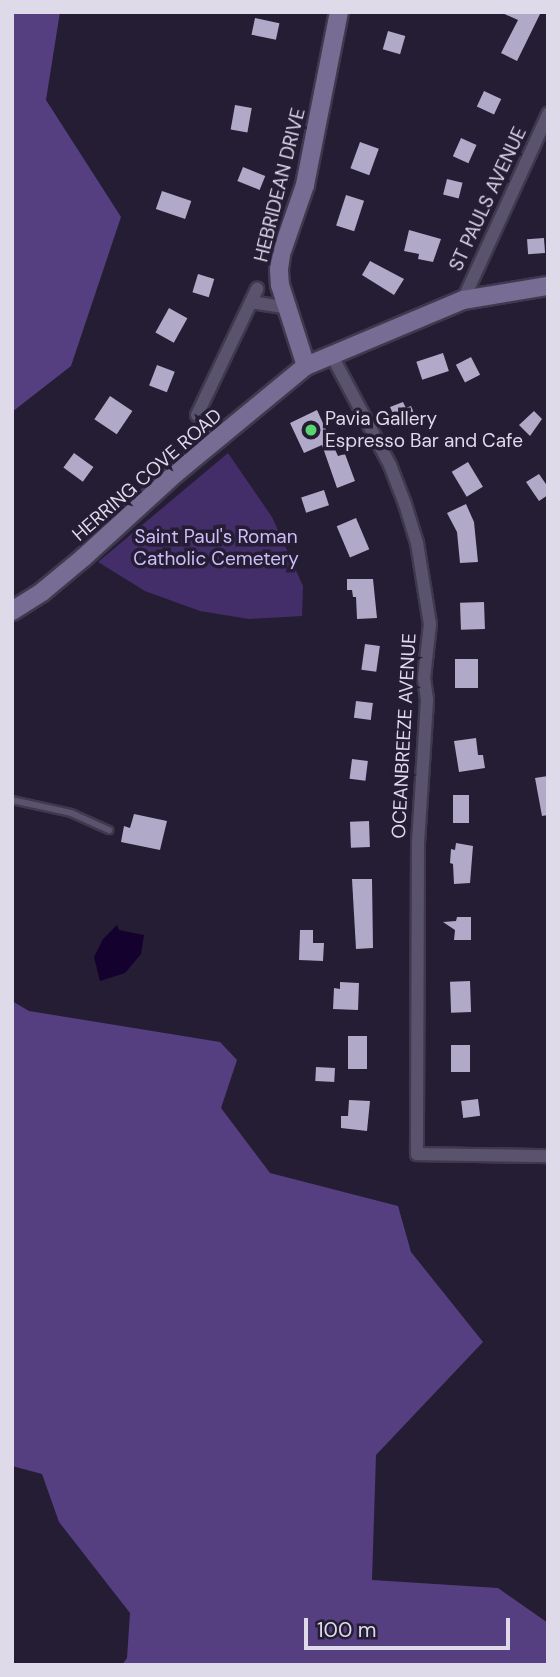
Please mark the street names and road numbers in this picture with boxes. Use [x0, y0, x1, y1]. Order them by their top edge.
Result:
street label: HEBRIDEAN DRIVE [250, 106, 310, 264]
street label: ST PAULS AVENUE [445, 123, 531, 275]
street label: HERRING COVE ROAD [68, 404, 226, 546]
street label: OCEANBREEZE AVENUE [387, 633, 421, 839]

